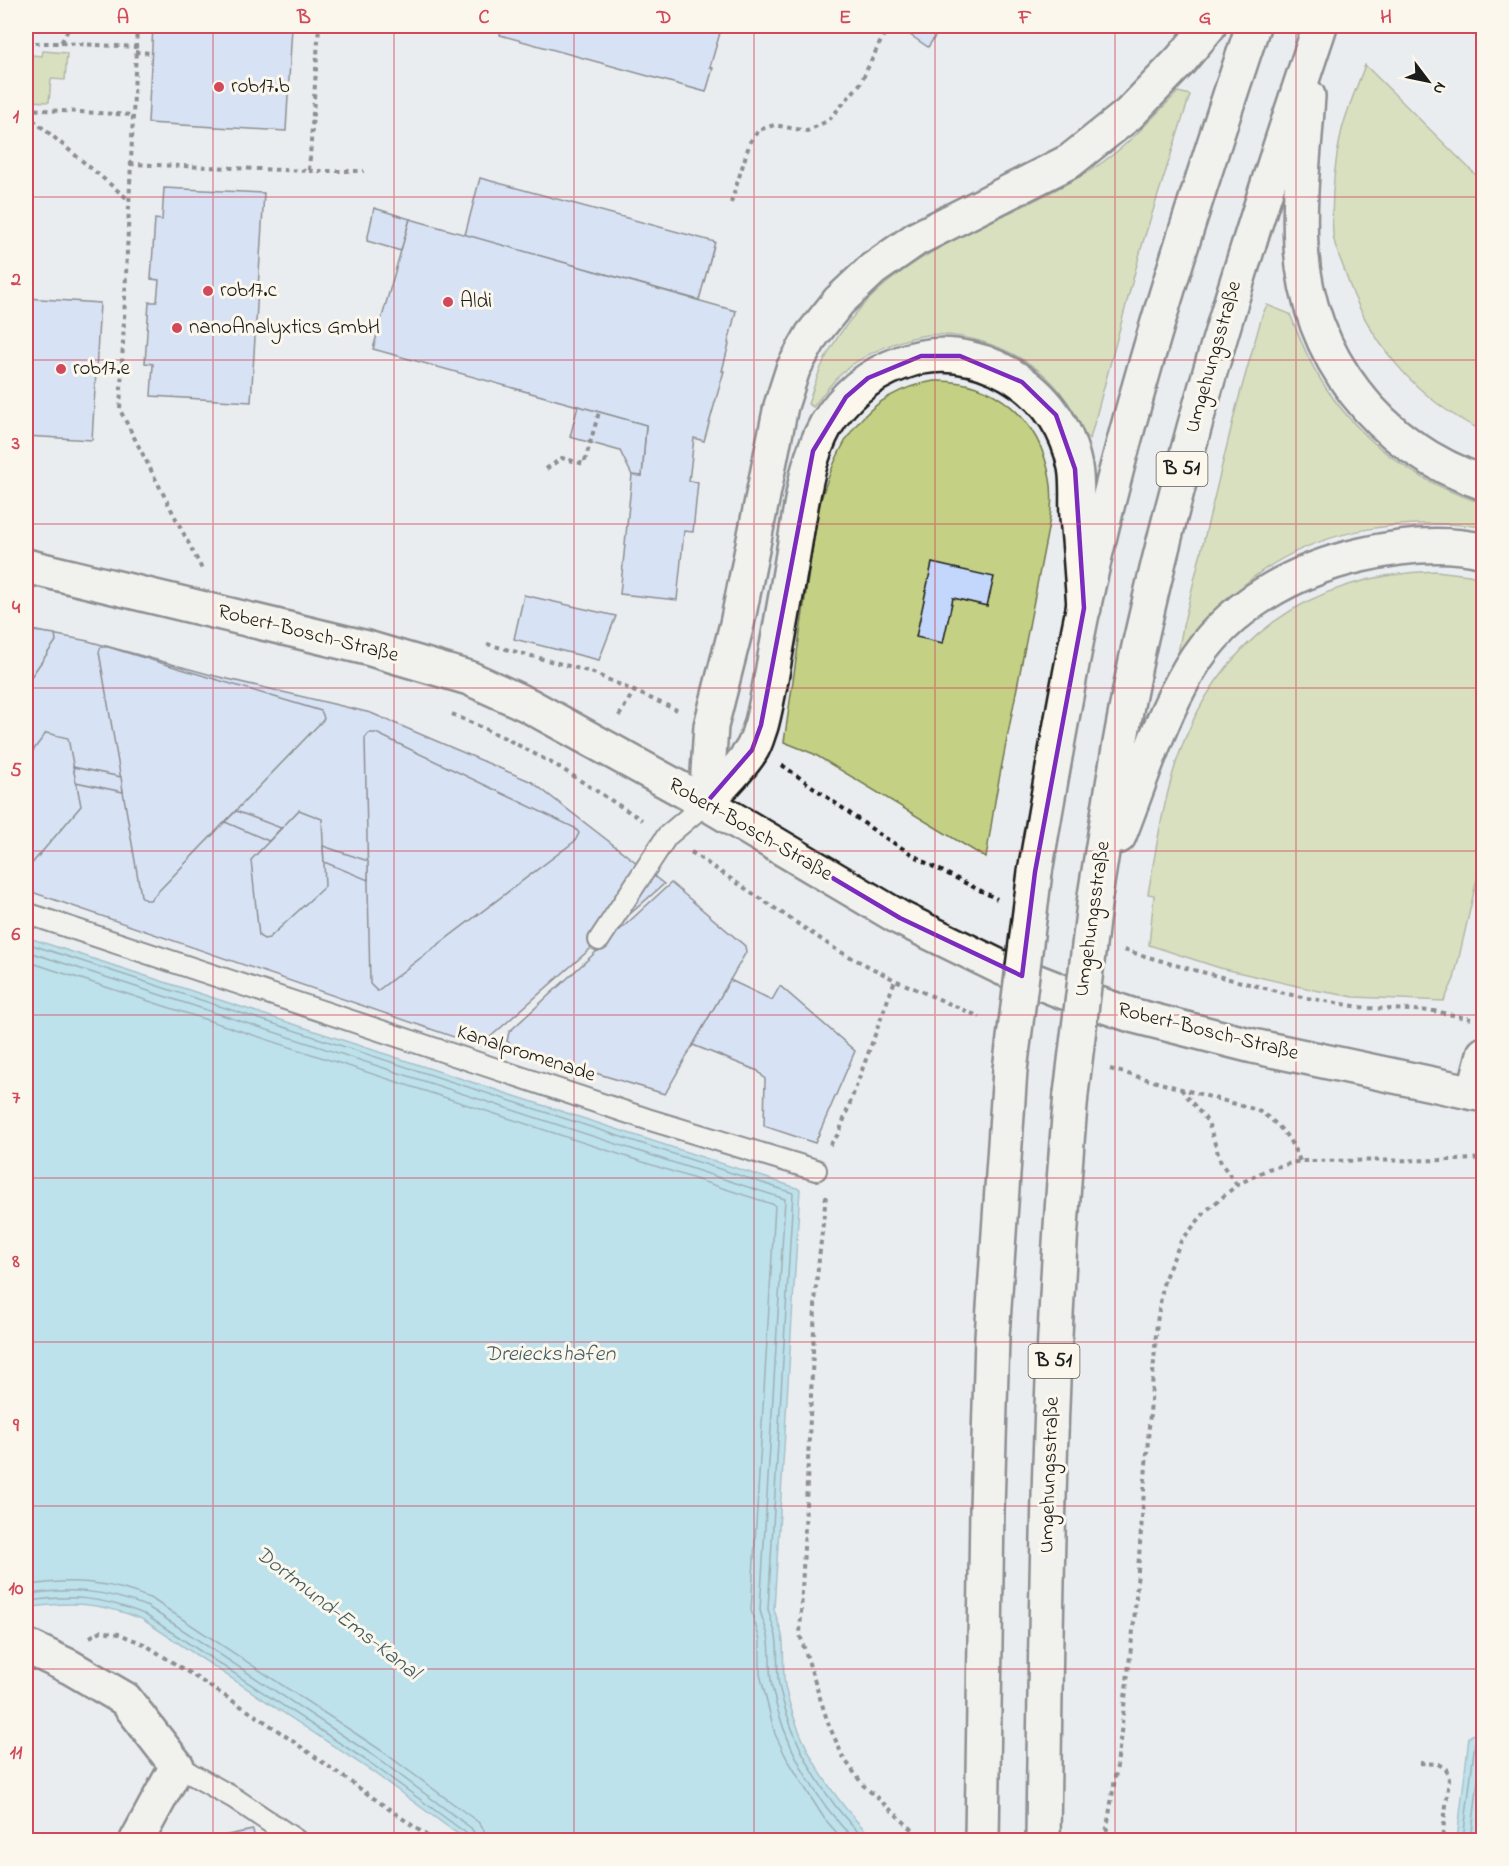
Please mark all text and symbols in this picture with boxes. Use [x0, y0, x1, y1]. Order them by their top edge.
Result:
text: A [117, 4, 129, 33]
text: B [296, 4, 311, 33]
text: C [479, 4, 490, 33]
text: D [656, 4, 671, 33]
text: E [839, 4, 851, 33]
text: F [1018, 4, 1032, 33]
text: G [1199, 4, 1212, 33]
text: H [1380, 4, 1392, 33]
north arrow [1398, 51, 1458, 111]
place label: rob17.b [231, 72, 290, 102]
text: N [1426, 77, 1452, 99]
marker: rob17.b [212, 80, 226, 94]
text: 1 [13, 103, 20, 132]
text: 2 [10, 266, 21, 295]
place label: rob17.c [220, 276, 278, 306]
street label: Umgehungsstraße [1178, 277, 1252, 437]
marker: rob17.c [201, 284, 215, 298]
place label: Aldi [460, 287, 492, 317]
marker: Aldi [441, 295, 455, 309]
place label: nanoAnalyxtics GmbH [189, 313, 380, 345]
marker: nanoAnalyxtics GmbH [170, 321, 184, 335]
place label: rob17.e [73, 354, 131, 384]
marker: rob17.e [54, 362, 68, 376]
text: 3 [11, 430, 20, 459]
road number: B 51 [1156, 452, 1208, 486]
text: 4 [12, 594, 21, 623]
street label: Robert-Bosch-Straße [214, 597, 402, 671]
text: 5 [10, 757, 22, 786]
street label: Robert-Bosch-Straße [662, 771, 838, 890]
street label: Umgehungsstraße [1067, 839, 1121, 999]
text: 6 [12, 921, 21, 950]
street label: Robert-Bosch-Straße [1114, 995, 1302, 1069]
street label: Kanalpromenade [453, 1017, 600, 1091]
text: 7 [12, 1084, 21, 1113]
text: 8 [11, 1248, 20, 1277]
water label: Dreieckshafen [485, 1339, 616, 1371]
road number: B 51 [1028, 1344, 1080, 1378]
street label: Umgehungsstraße [1032, 1396, 1070, 1554]
text: 9 [12, 1412, 20, 1441]
water label: Dortmund-Ems-Kanal [248, 1539, 428, 1690]
text: 10 [9, 1575, 24, 1604]
text: 11 [10, 1739, 23, 1768]

